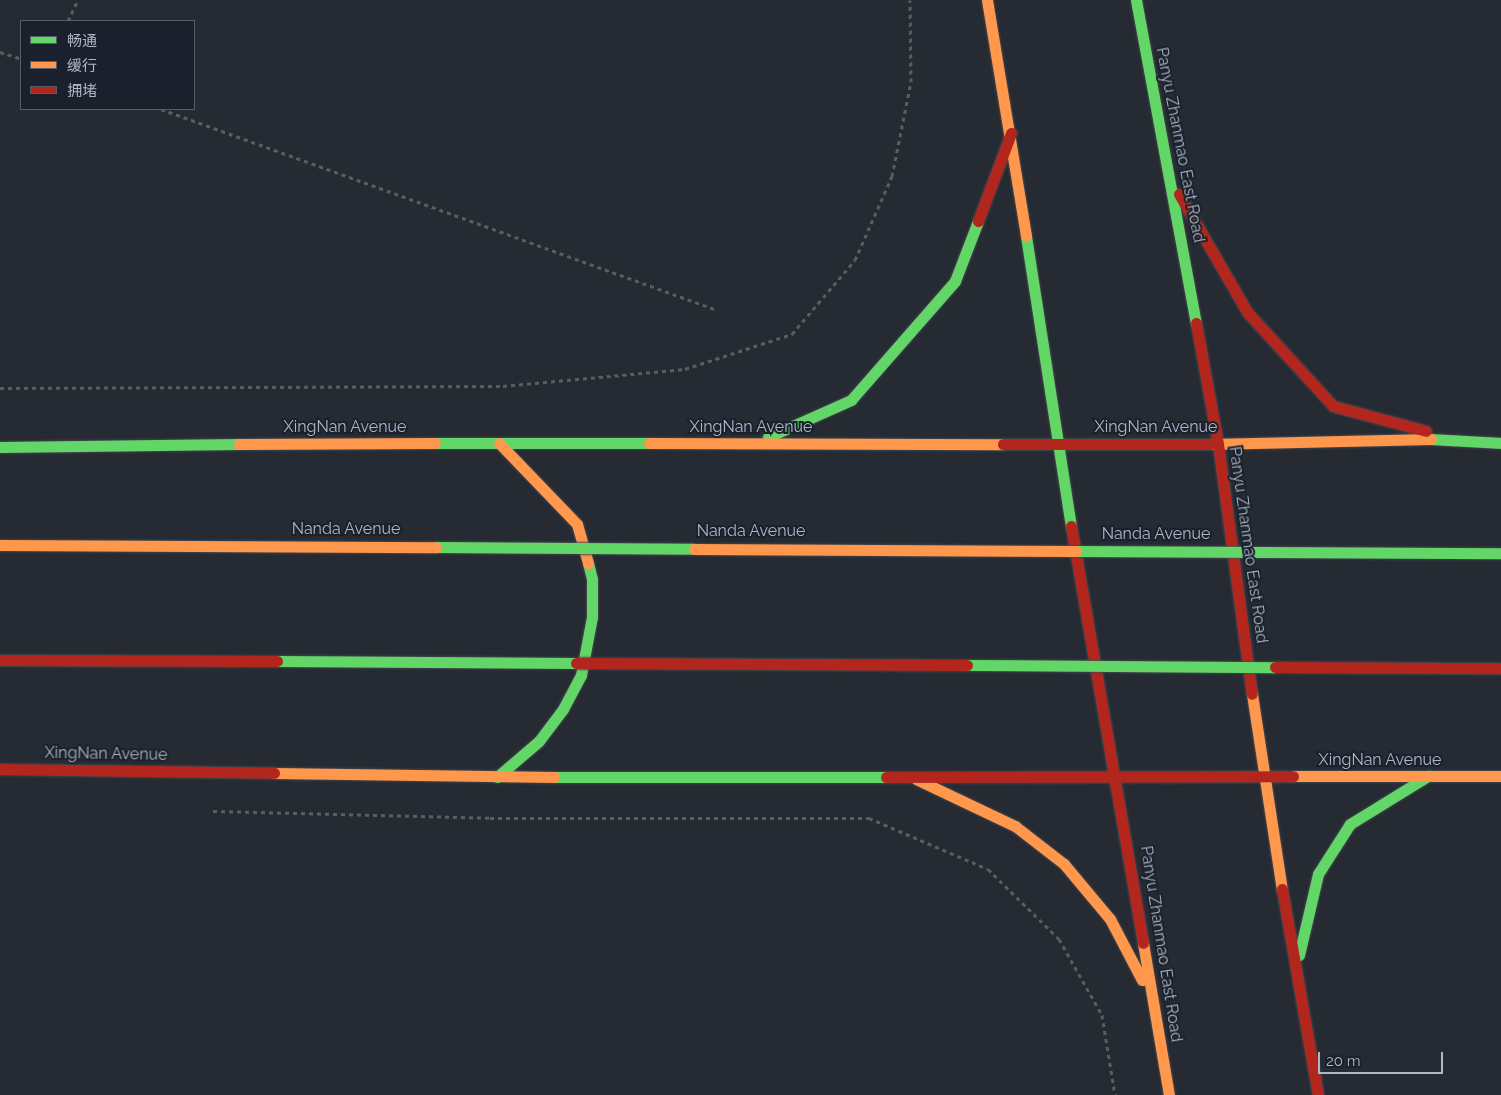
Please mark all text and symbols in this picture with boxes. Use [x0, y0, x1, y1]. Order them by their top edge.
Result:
legend [20, 20, 195, 110]
text: 畅通 [67, 32, 97, 50]
street label: Panyu Zhanmao East Road [1152, 46, 1208, 244]
text: 缓行 [67, 57, 97, 75]
text: 拥堵 [67, 82, 97, 100]
street label: XingNan Avenue [283, 417, 407, 437]
street label: XingNan Avenue [689, 417, 813, 437]
street label: XingNan Avenue [1094, 417, 1218, 437]
street label: Panyu Zhanmao East Road [1225, 445, 1271, 645]
street label: Nanda Avenue [291, 519, 401, 539]
street label: Nanda Avenue [696, 521, 806, 541]
street label: Nanda Avenue [1101, 524, 1211, 544]
street label: XingNan Avenue [44, 743, 168, 765]
street label: XingNan Avenue [1318, 750, 1442, 770]
street label: Panyu Zhanmao East Road [1136, 845, 1186, 1043]
scale bar [1321, 1042, 1446, 1074]
text: 20 m [1326, 1052, 1361, 1070]

